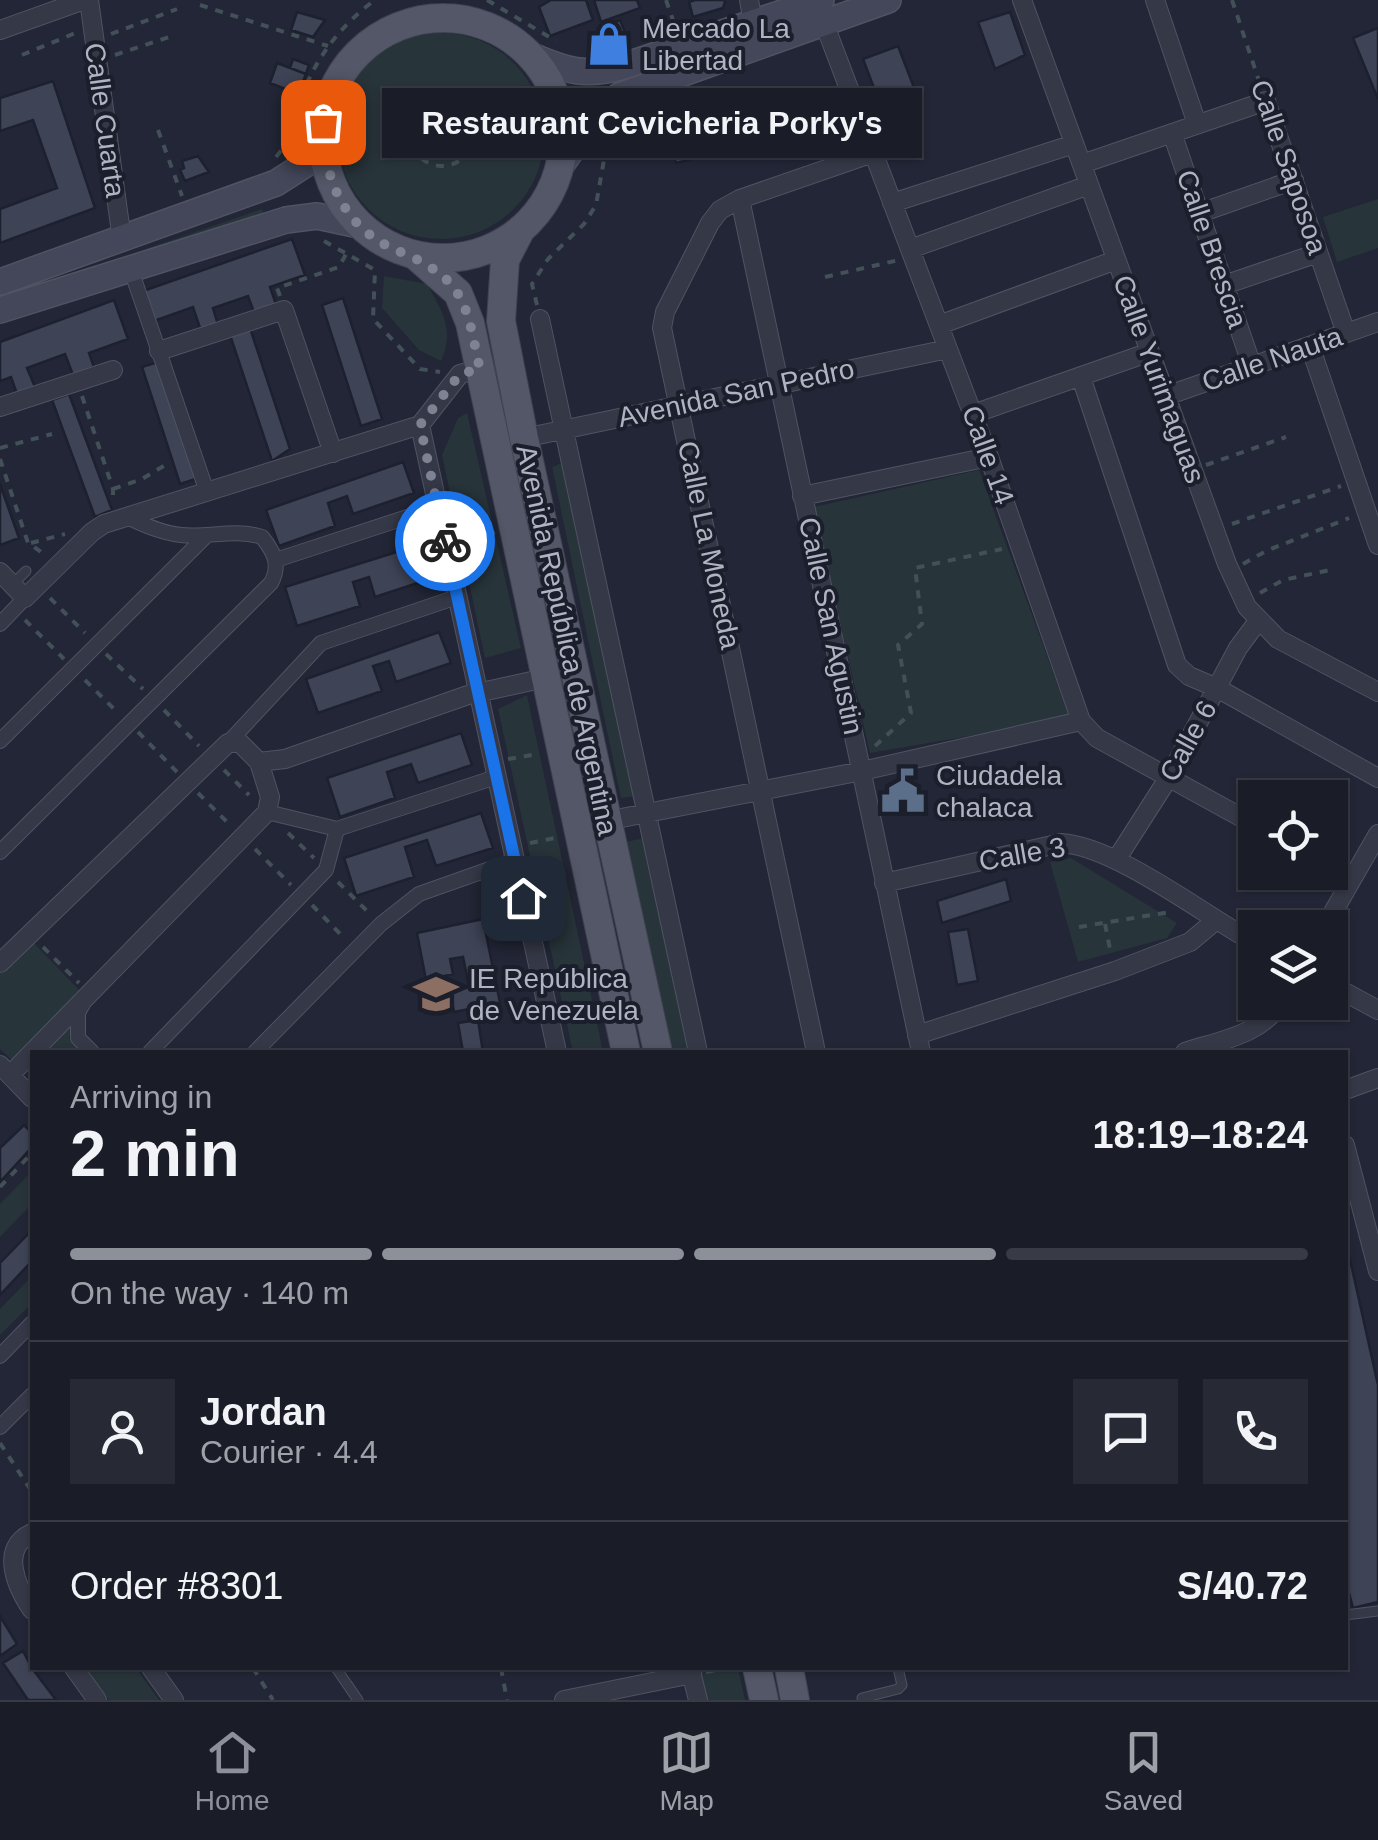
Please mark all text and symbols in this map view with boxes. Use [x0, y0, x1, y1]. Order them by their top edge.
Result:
place label: Mercado La Libertad [642, 13, 790, 76]
shop icon: Mercado La Libertad [585, 20, 633, 68]
street label: Calle Cuarta [79, 41, 131, 200]
street label: Calle Saposoa [1245, 76, 1333, 259]
pin [281, 80, 366, 165]
callout: Restaurant Cevicheria Porky's [383, 87, 923, 157]
icon: bag [296, 95, 351, 150]
text: Restaurant Cevicheria Porky's [421, 105, 883, 141]
street label: Calle Brescia [1170, 166, 1254, 332]
street label: Calle Yurimaguas [1107, 271, 1211, 487]
street label: Calle Nauta [1198, 320, 1347, 397]
street label: Avenida San Pedro [615, 353, 857, 433]
street label: Calle 14 [956, 401, 1020, 509]
street label: Calle La Moneda [672, 438, 746, 652]
street label: Avenida República de Argentina [510, 442, 624, 838]
courier [395, 491, 495, 591]
icon: bike [418, 514, 473, 569]
street label: Calle San Agustin [793, 515, 869, 737]
street label: Calle 6 [1153, 695, 1223, 787]
place label: Ciudadela chalaca [936, 760, 1063, 823]
public building icon: Ciudadela chalaca [879, 767, 927, 815]
map controls [1238, 780, 1348, 1020]
button: locate [1238, 780, 1348, 890]
street label: Calle 3 [976, 831, 1068, 877]
pin [481, 856, 566, 941]
icon: home [496, 871, 551, 926]
button: layers [1238, 910, 1348, 1020]
place label: IE República de Venezuela [469, 963, 639, 1026]
school or university icon: IE República de Venezuela [412, 970, 460, 1018]
text: Arriving in [70, 1079, 212, 1115]
text: 18:19–18:24 [1092, 1114, 1308, 1156]
text: 2 min [70, 1117, 240, 1190]
text: On the way · 140 m [70, 1275, 349, 1311]
button: person [70, 1379, 175, 1484]
button: chat [1073, 1379, 1178, 1484]
button: phone [1203, 1379, 1308, 1484]
text: Jordan [200, 1391, 327, 1433]
text: Courier · 4.4 [200, 1434, 378, 1470]
text: Order #8301 [70, 1565, 283, 1607]
text: S/40.72 [1177, 1565, 1308, 1607]
tab: Home [195, 1725, 270, 1817]
tab: Map [659, 1725, 714, 1817]
tab: Saved [1104, 1725, 1183, 1817]

